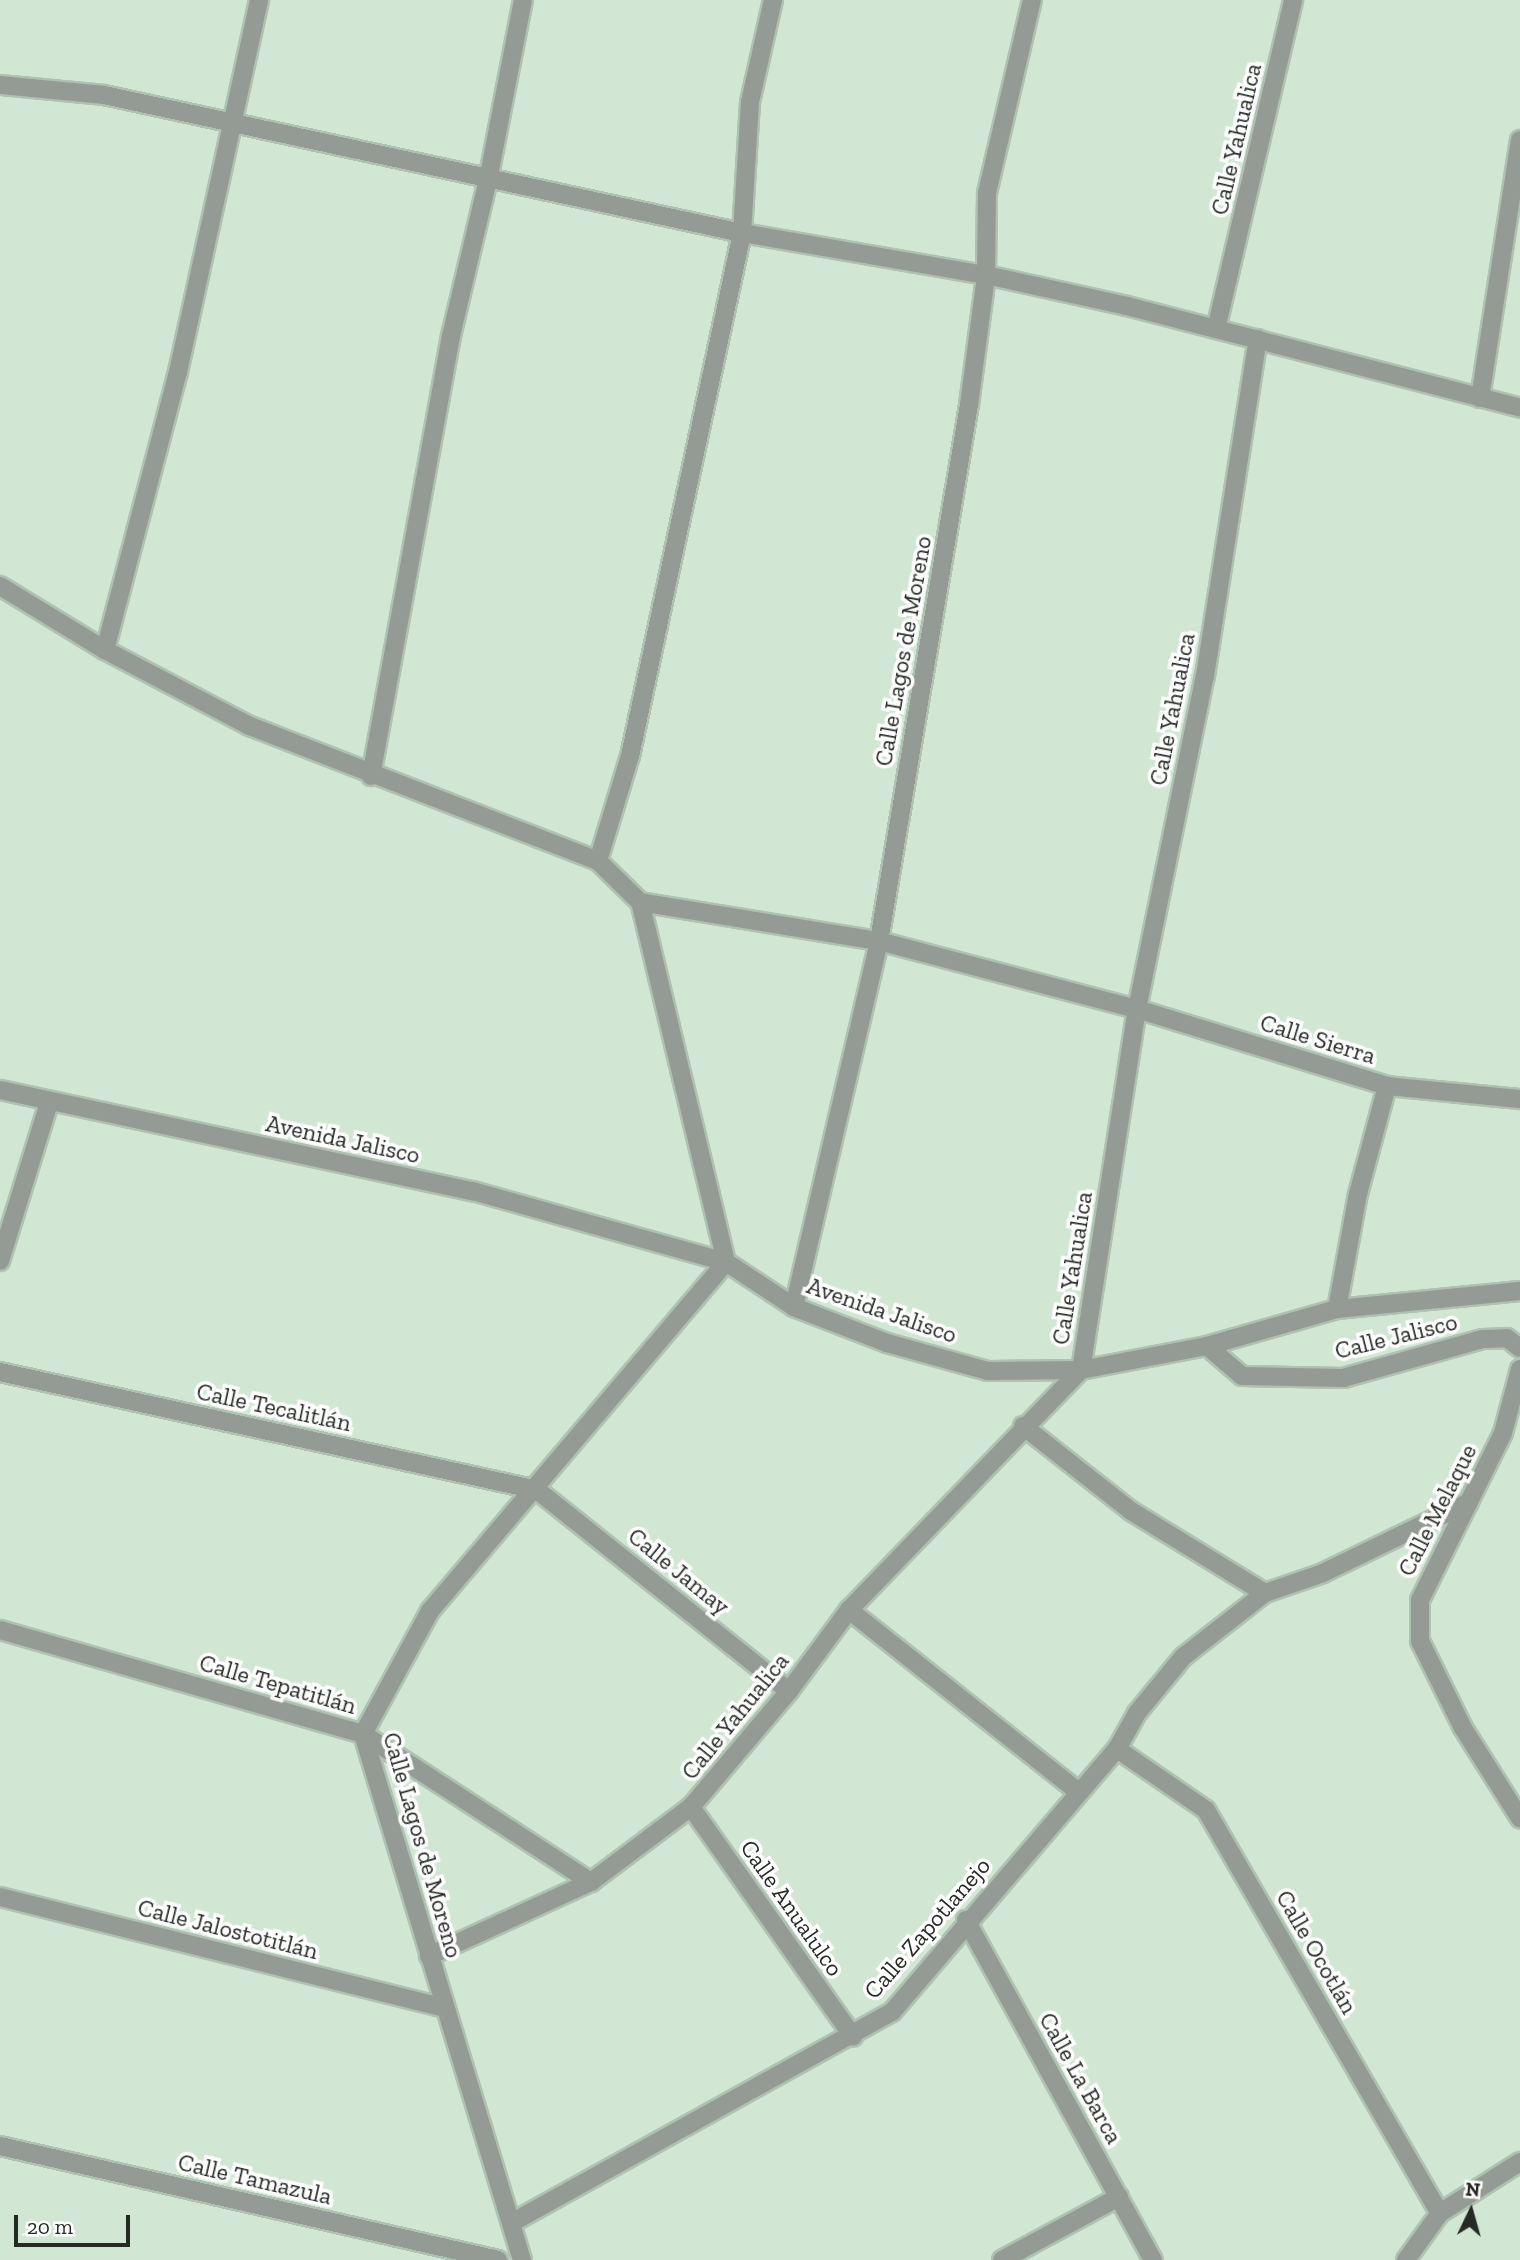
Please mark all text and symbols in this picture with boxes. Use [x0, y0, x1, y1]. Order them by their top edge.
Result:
street label: Calle Yahualica [1204, 60, 1268, 218]
street label: Calle Lagos de Moreno [869, 534, 937, 768]
street label: Calle Yahualica [1143, 630, 1201, 788]
street label: Calle Sierra [1257, 1008, 1379, 1070]
street label: Avenida Jalisco [263, 1109, 423, 1169]
street label: Calle Yahualica [1046, 1189, 1098, 1347]
street label: Avenida Jalisco [803, 1271, 961, 1349]
street label: Calle Jalisco [1332, 1307, 1460, 1365]
street label: Calle Tecalitlán [194, 1377, 354, 1437]
street label: Calle Melaque [1391, 1439, 1483, 1581]
street label: Calle Jamay [622, 1521, 736, 1621]
street label: Calle Yahualica [675, 1647, 795, 1785]
street label: Calle Tepatitlán [196, 1648, 360, 1720]
street label: Calle Lagos de Moreno [377, 1729, 469, 1961]
street label: Calle Anualulco [734, 1834, 850, 1982]
street label: Calle Zapotlanejo [858, 1851, 996, 2005]
street label: Calle Ocotlán [1270, 1885, 1364, 2019]
street label: Calle Jalostotitlán [135, 1893, 321, 1965]
street label: Calle La Barca [1033, 2007, 1129, 2149]
street label: Calle Tamazula [175, 2147, 335, 2211]
north arrow [1436, 2176, 1506, 2246]
text: N [1465, 2177, 1481, 2202]
scale bar [18, 2200, 133, 2244]
text: 20 m [27, 2214, 73, 2239]

